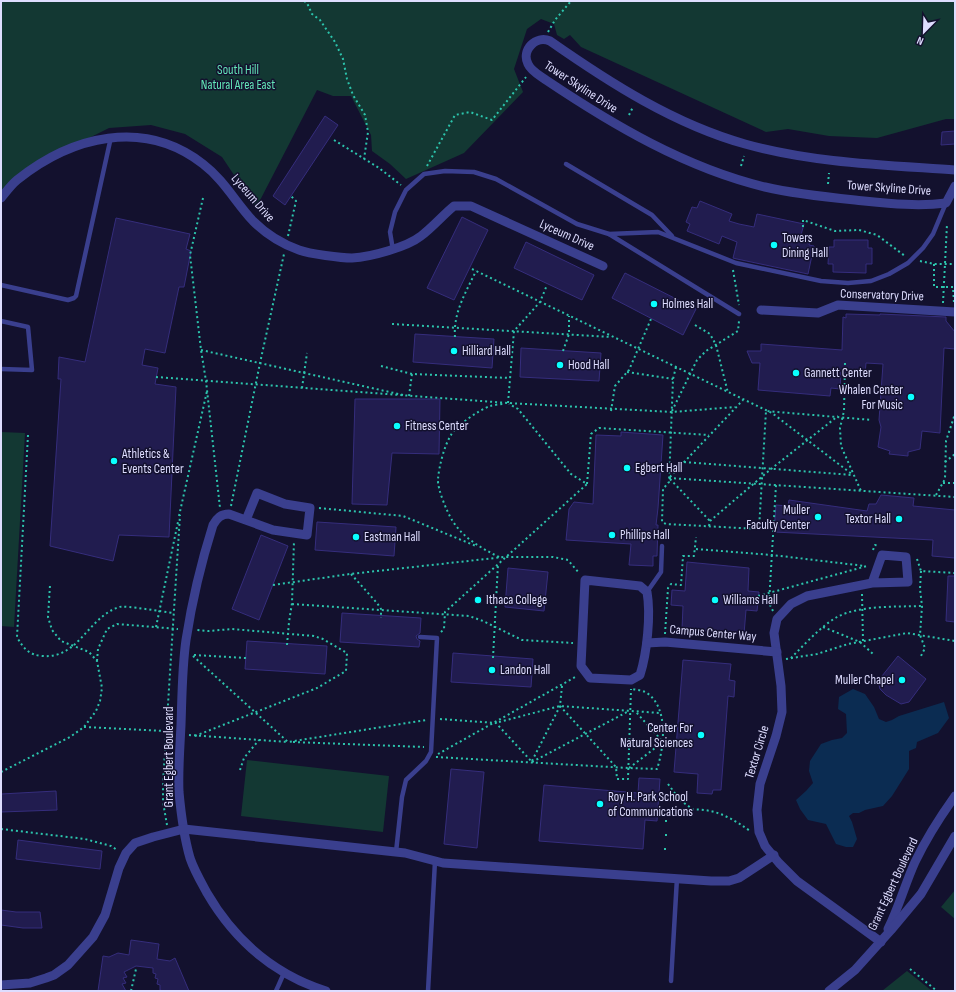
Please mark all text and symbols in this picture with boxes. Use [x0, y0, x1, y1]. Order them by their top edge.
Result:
north arrow [904, 12, 944, 52]
text: N [915, 34, 926, 48]
street label: Tower Skyline Drive [541, 57, 621, 117]
park label: South Hill Natural Area East [201, 62, 275, 93]
street label: Lyceum Drive [228, 171, 278, 225]
street label: Tower Skyline Drive [846, 177, 932, 199]
street label: Lyceum Drive [537, 216, 597, 254]
place label: Towers Dining Hall [782, 230, 828, 261]
marker: Towers Dining Hall [769, 240, 779, 250]
street label: Conservatory Drive [840, 286, 924, 304]
place label: Holmes Hall [662, 296, 713, 312]
marker: Holmes Hall [649, 299, 659, 309]
place label: Hilliard Hall [462, 343, 511, 359]
marker: Hilliard Hall [449, 346, 459, 356]
place label: Hood Hall [568, 357, 609, 373]
marker: Hood Hall [555, 360, 565, 370]
place label: Gannett Center [804, 365, 872, 381]
marker: Gannett Center [791, 368, 801, 378]
place label: Whalen Center For Music [839, 382, 903, 413]
marker: Whalen Center For Music [906, 392, 916, 402]
place label: Fitness Center [405, 418, 469, 434]
marker: Fitness Center [392, 421, 402, 431]
place label: Athletics & Events Center [121, 446, 184, 477]
marker: Athletics & Events Center [109, 456, 119, 466]
place label: Egbert Hall [635, 460, 683, 476]
marker: Egbert Hall [622, 463, 632, 473]
place label: Muller Faculty Center [746, 502, 810, 533]
place label: Textor Hall [845, 511, 891, 527]
marker: Muller Faculty Center [813, 512, 823, 522]
marker: Textor Hall [894, 514, 904, 524]
place label: Phillips Hall [620, 527, 670, 543]
place label: Eastman Hall [364, 529, 420, 545]
marker: Phillips Hall [607, 530, 617, 540]
marker: Eastman Hall [351, 532, 361, 542]
place label: Ithaca College [486, 592, 547, 608]
place label: Williams Hall [723, 592, 778, 608]
marker: Ithaca College [473, 595, 483, 605]
marker: Williams Hall [710, 595, 720, 605]
street label: Campus Center Way [669, 621, 757, 645]
place label: Landon Hall [500, 662, 550, 678]
marker: Landon Hall [487, 665, 497, 675]
place label: Muller Chapel [835, 672, 894, 688]
marker: Muller Chapel [897, 675, 907, 685]
street label: Grant Egbert Boulevard [161, 707, 177, 807]
place label: Center For Natural Sciences [620, 720, 693, 751]
street label: Textor Circle [741, 724, 773, 780]
marker: Center For Natural Sciences [696, 730, 706, 740]
place label: Roy H. Park School of Communications [608, 789, 693, 820]
marker: Roy H. Park School of Communications [595, 799, 605, 809]
street label: Grant Egbert Boulevard [864, 835, 922, 933]

